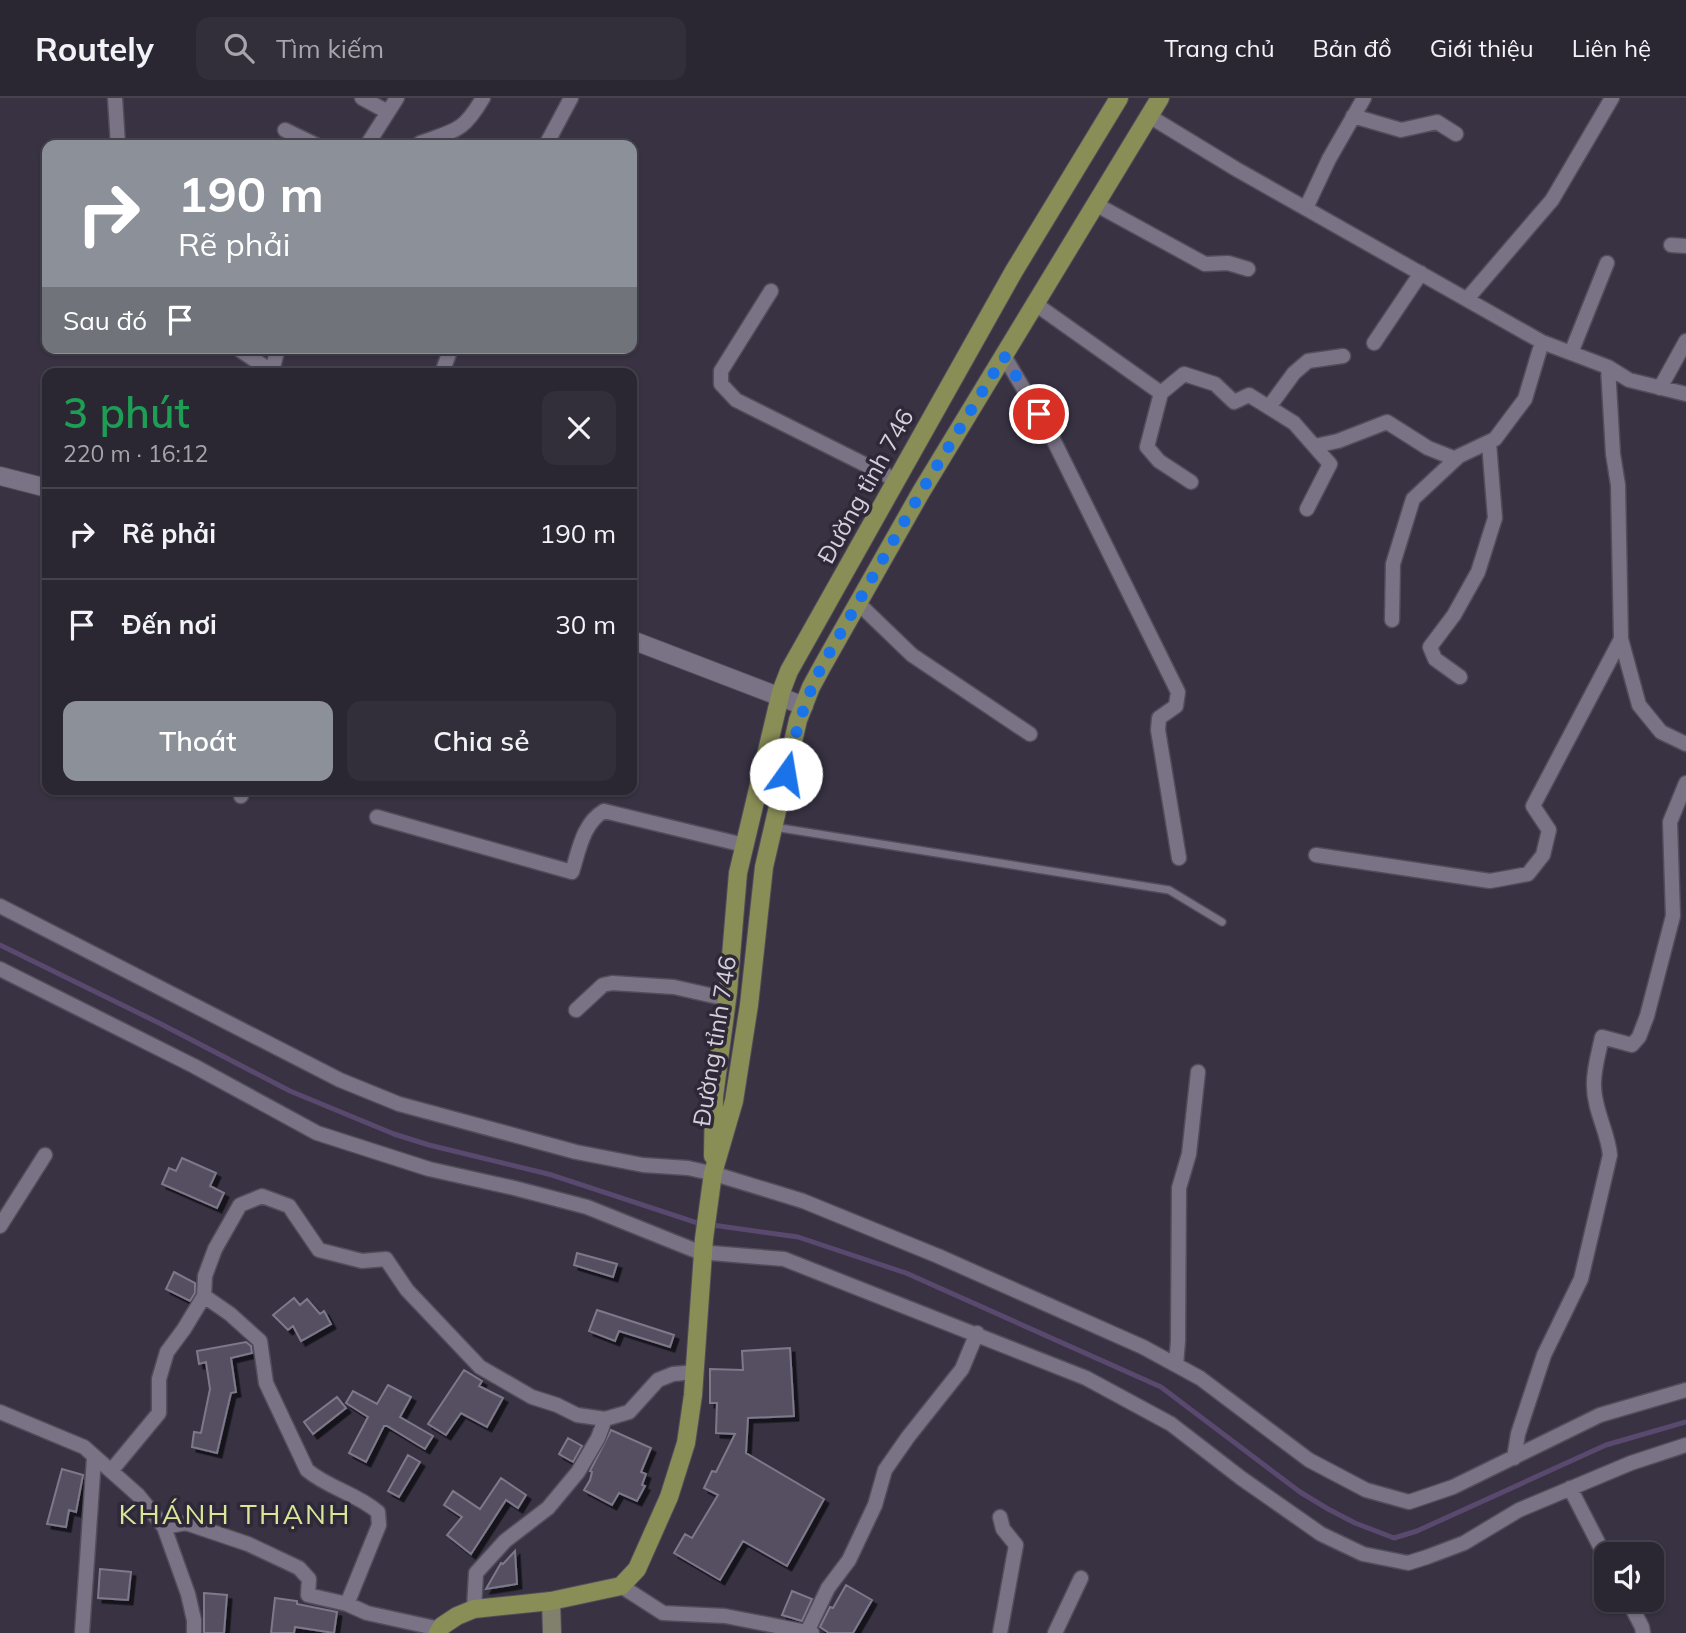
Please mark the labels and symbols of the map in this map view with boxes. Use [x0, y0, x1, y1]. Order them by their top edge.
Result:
pin [1009, 384, 1069, 444]
street label: Đường tỉnh 746 [810, 404, 920, 568]
position arrow [749, 737, 823, 811]
street label: Đường tỉnh 746 [686, 954, 742, 1128]
district label: KHÁNH THẠNH [119, 1496, 351, 1531]

